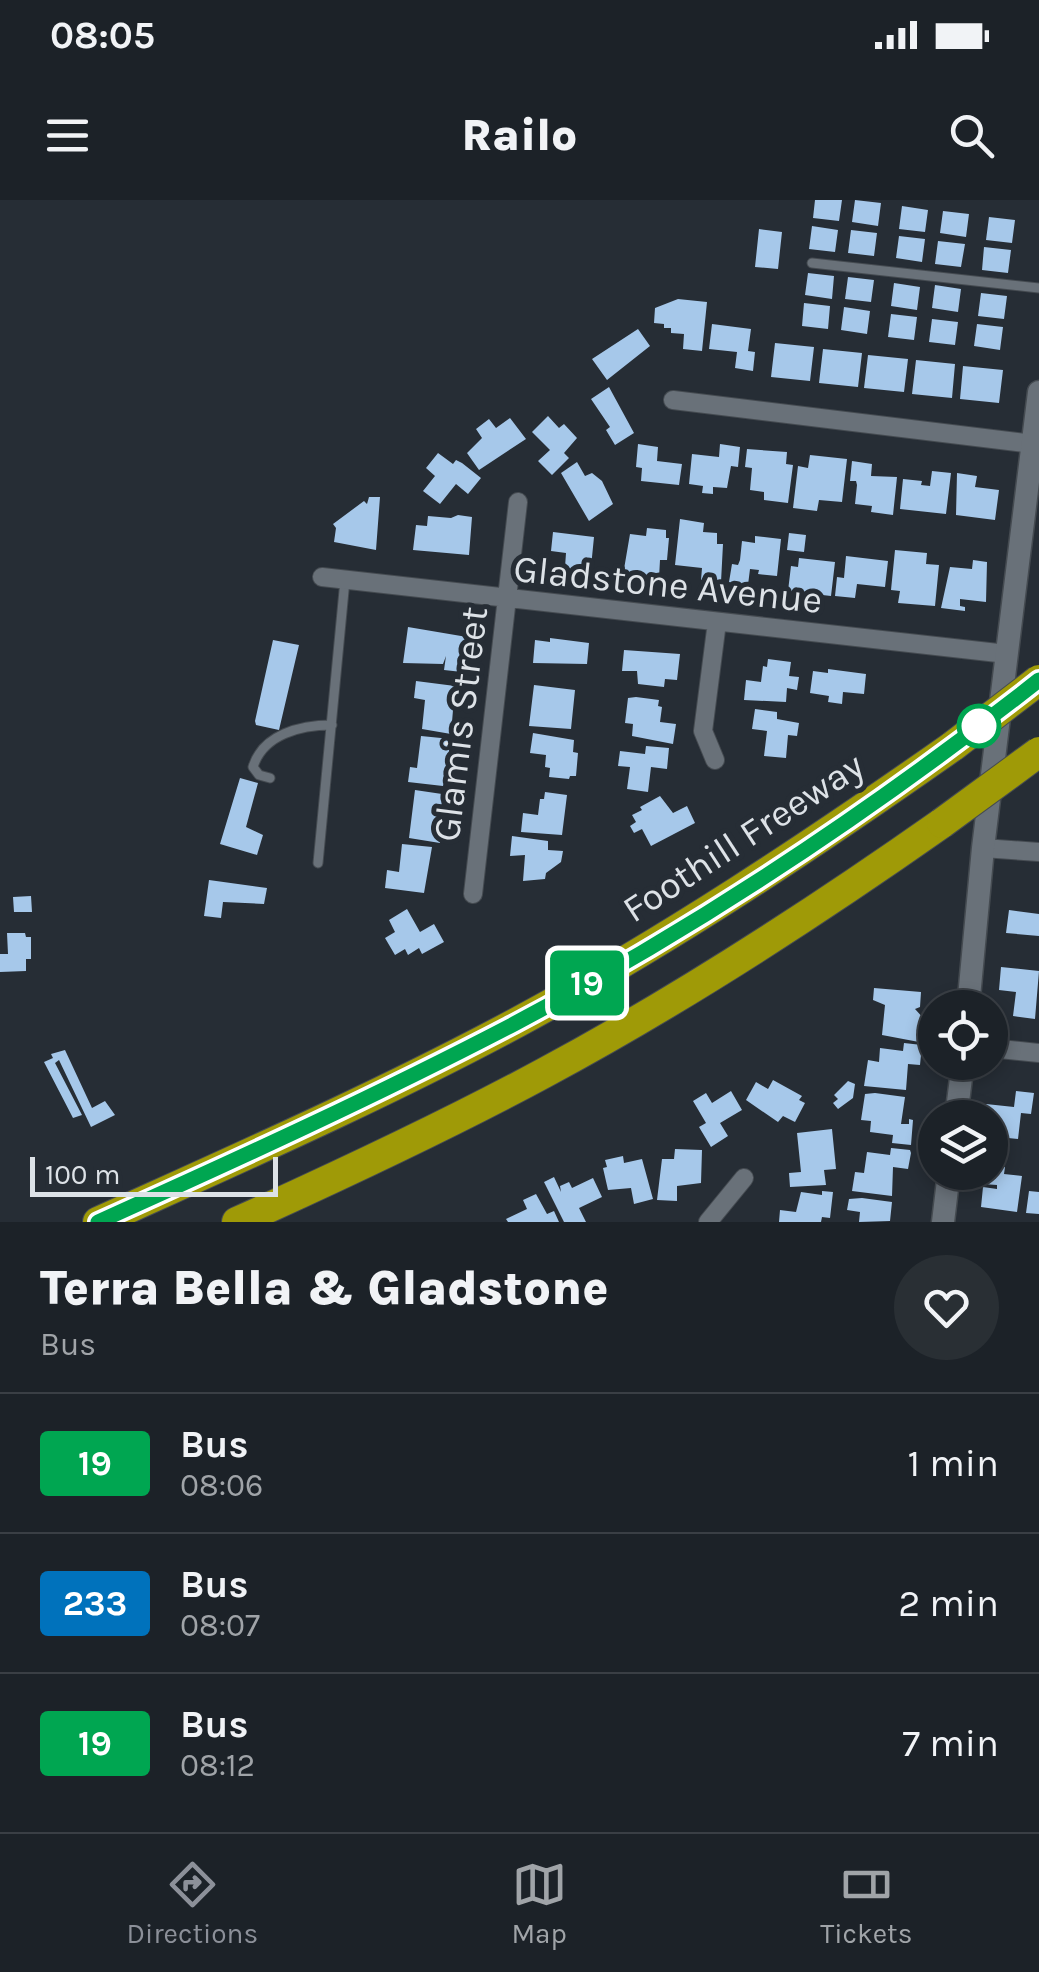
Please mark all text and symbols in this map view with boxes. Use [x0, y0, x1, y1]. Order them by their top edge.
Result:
text: 08:05 [50, 13, 155, 58]
icon: menu [40, 108, 95, 163]
icon: search [944, 108, 999, 163]
text: Railo [462, 109, 577, 161]
street label: Gladstone Avenue [511, 546, 825, 623]
street label: Glamis Street [424, 604, 497, 844]
unlabelled marker [958, 705, 1000, 747]
street label: Foothill Freeway [614, 743, 872, 932]
line badge: 19 [542, 950, 632, 1016]
text: 19 [570, 963, 604, 1004]
map controls [918, 990, 1008, 1190]
button: locate [918, 990, 1008, 1080]
button: layers [918, 1100, 1008, 1190]
scale bar [30, 1152, 278, 1196]
text: 100 m [45, 1158, 120, 1191]
button: heart [894, 1255, 999, 1360]
text: Terra Bella & Gladstone [40, 1260, 608, 1316]
text: Bus [40, 1326, 96, 1363]
text: Bus [180, 1422, 249, 1467]
text: 1 min [908, 1441, 999, 1486]
text: 19 [78, 1443, 112, 1484]
text: 08:06 [180, 1467, 263, 1504]
text: Bus [180, 1562, 249, 1607]
text: 2 min [898, 1581, 999, 1626]
text: 233 [63, 1583, 127, 1624]
text: 08:07 [180, 1607, 260, 1644]
text: Bus [180, 1702, 249, 1747]
text: 7 min [902, 1721, 999, 1766]
text: 19 [78, 1723, 112, 1764]
text: 08:12 [180, 1747, 255, 1784]
tab: Directions [127, 1857, 258, 1950]
tab: Map [511, 1857, 567, 1950]
tab: Tickets [820, 1857, 912, 1950]

